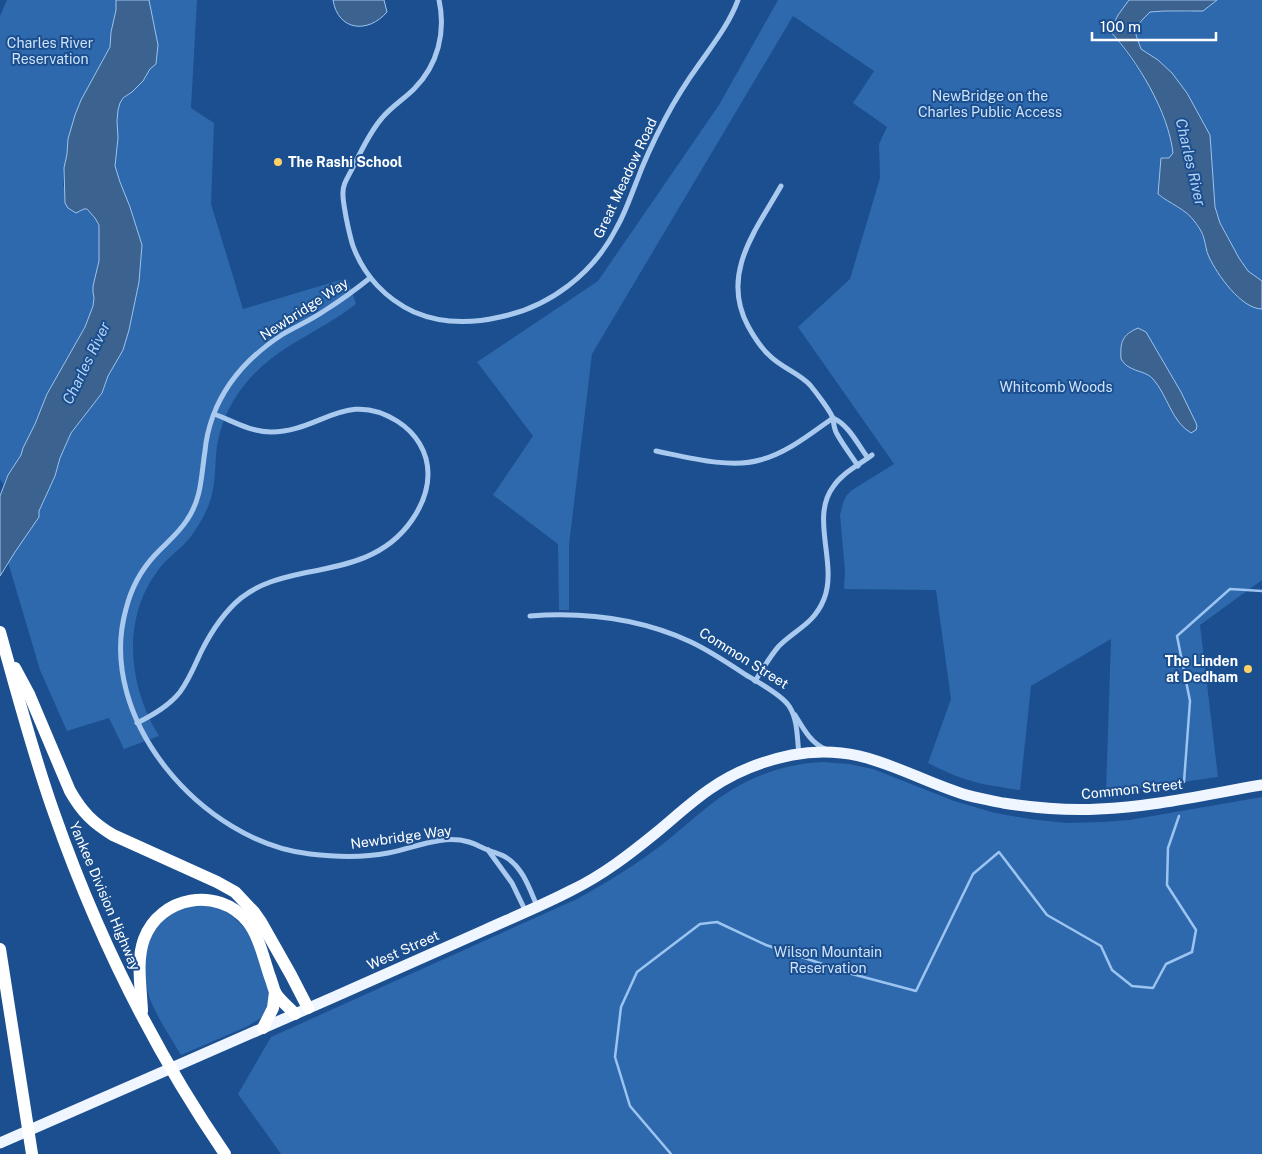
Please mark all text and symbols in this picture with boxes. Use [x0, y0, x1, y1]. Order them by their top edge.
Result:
scale bar [1092, 10, 1216, 42]
text: 100 m [1100, 18, 1141, 35]
park label: Charles River Reservation [7, 35, 93, 67]
park label: NewBridge on the Charles Public Access [918, 88, 1062, 120]
street label: Great Meadow Road [590, 115, 660, 241]
water label: Charles River [1173, 116, 1209, 208]
place label: The Rashi School [288, 154, 403, 170]
marker: The Rashi School [272, 156, 284, 168]
street label: Newbridge Way [257, 274, 352, 343]
water label: Charles River [59, 319, 113, 407]
park label: Whitcomb Woods [999, 379, 1113, 395]
street label: Common Street [696, 624, 792, 692]
place label: The Linden at Dedham [1165, 653, 1238, 685]
marker: The Linden at Dedham [1242, 663, 1254, 675]
street label: Common Street [1080, 776, 1184, 802]
street label: Yankee Division Highway [66, 819, 144, 973]
street label: Newbridge Way [349, 822, 453, 852]
street label: West Street [364, 927, 442, 973]
park label: Wilson Mountain Reservation [774, 944, 882, 976]

